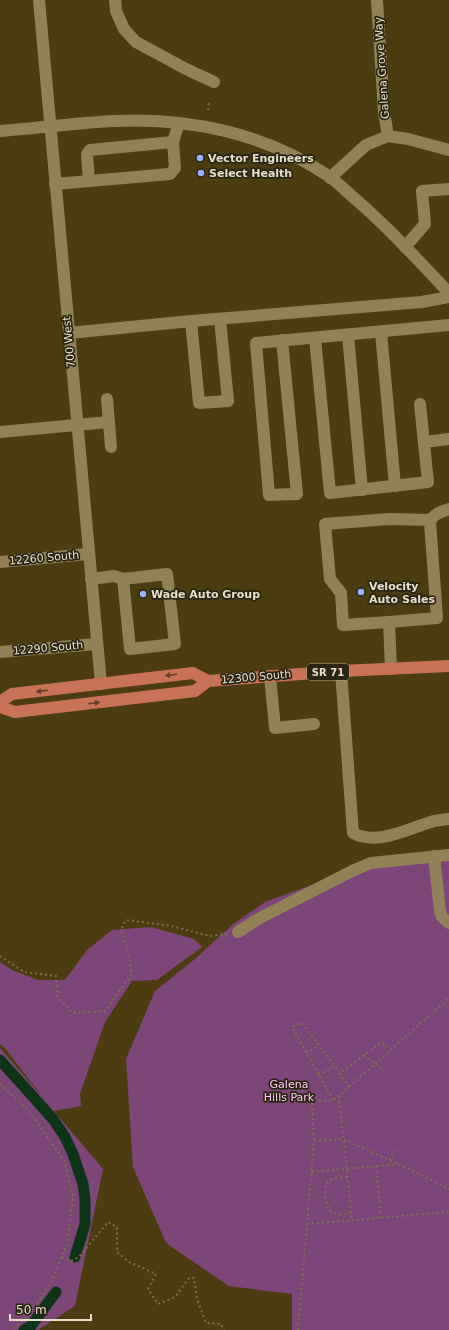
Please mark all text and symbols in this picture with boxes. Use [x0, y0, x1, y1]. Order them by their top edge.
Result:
street label: Galena Grove Way [372, 16, 392, 119]
place label: Vector Engineers [208, 152, 314, 165]
marker: Vector Engineers [195, 153, 205, 163]
place label: Select Health [209, 167, 292, 180]
marker: Select Health [196, 168, 206, 178]
street label: 700 West [60, 315, 78, 368]
street label: 12260 South [8, 548, 80, 568]
place label: Velocity Auto Sales [369, 580, 436, 606]
marker: Velocity Auto Sales [356, 587, 366, 597]
place label: Wade Auto Group [151, 588, 260, 601]
marker: Wade Auto Group [138, 589, 148, 599]
street label: 12290 South [12, 638, 84, 658]
road number: SR 71 [307, 664, 349, 680]
street label: 12300 South [220, 667, 292, 687]
one-way arrow [165, 672, 177, 679]
one-way arrow [36, 688, 48, 694]
one-way arrow [88, 700, 100, 706]
park label: Galena Hills Park [264, 1078, 315, 1104]
scale bar [10, 1296, 91, 1322]
text: 50 m [16, 1303, 47, 1317]

